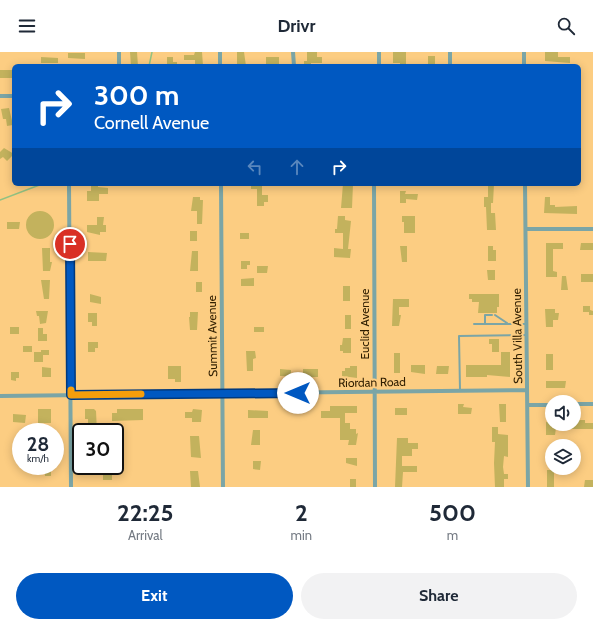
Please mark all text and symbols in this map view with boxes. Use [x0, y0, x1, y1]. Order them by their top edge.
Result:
icon: menu [16, 15, 38, 37]
text: Drivr [278, 15, 315, 37]
icon: search [555, 15, 577, 37]
text: 300 m [94, 78, 179, 112]
icon: right [28, 80, 80, 132]
text: Cornell Avenue [94, 112, 209, 134]
icon: left [244, 156, 266, 178]
icon: ahead [286, 156, 308, 178]
icon: right [328, 156, 350, 178]
pin [53, 227, 87, 261]
icon: arrive [59, 233, 81, 255]
street label: South Villa Avenue [509, 288, 525, 384]
street label: Euclid Avenue [357, 289, 372, 359]
street label: Summit Avenue [204, 295, 220, 377]
position arrow [277, 372, 319, 414]
street label: Riordan Road [338, 374, 406, 390]
map controls [545, 395, 581, 475]
button: sound [545, 395, 581, 431]
speed limit sign: 30 [72, 423, 124, 475]
text: 28 [27, 432, 49, 456]
button: layers [545, 439, 581, 475]
text: km/h [27, 452, 49, 465]
text: 22:25 [117, 498, 173, 527]
text: 2 [295, 498, 308, 527]
text: 500 [429, 498, 476, 527]
text: Arrival [128, 527, 163, 543]
text: min [291, 527, 312, 543]
text: m [447, 527, 458, 543]
button: Exit [16, 573, 293, 619]
button: Share [301, 573, 577, 619]

